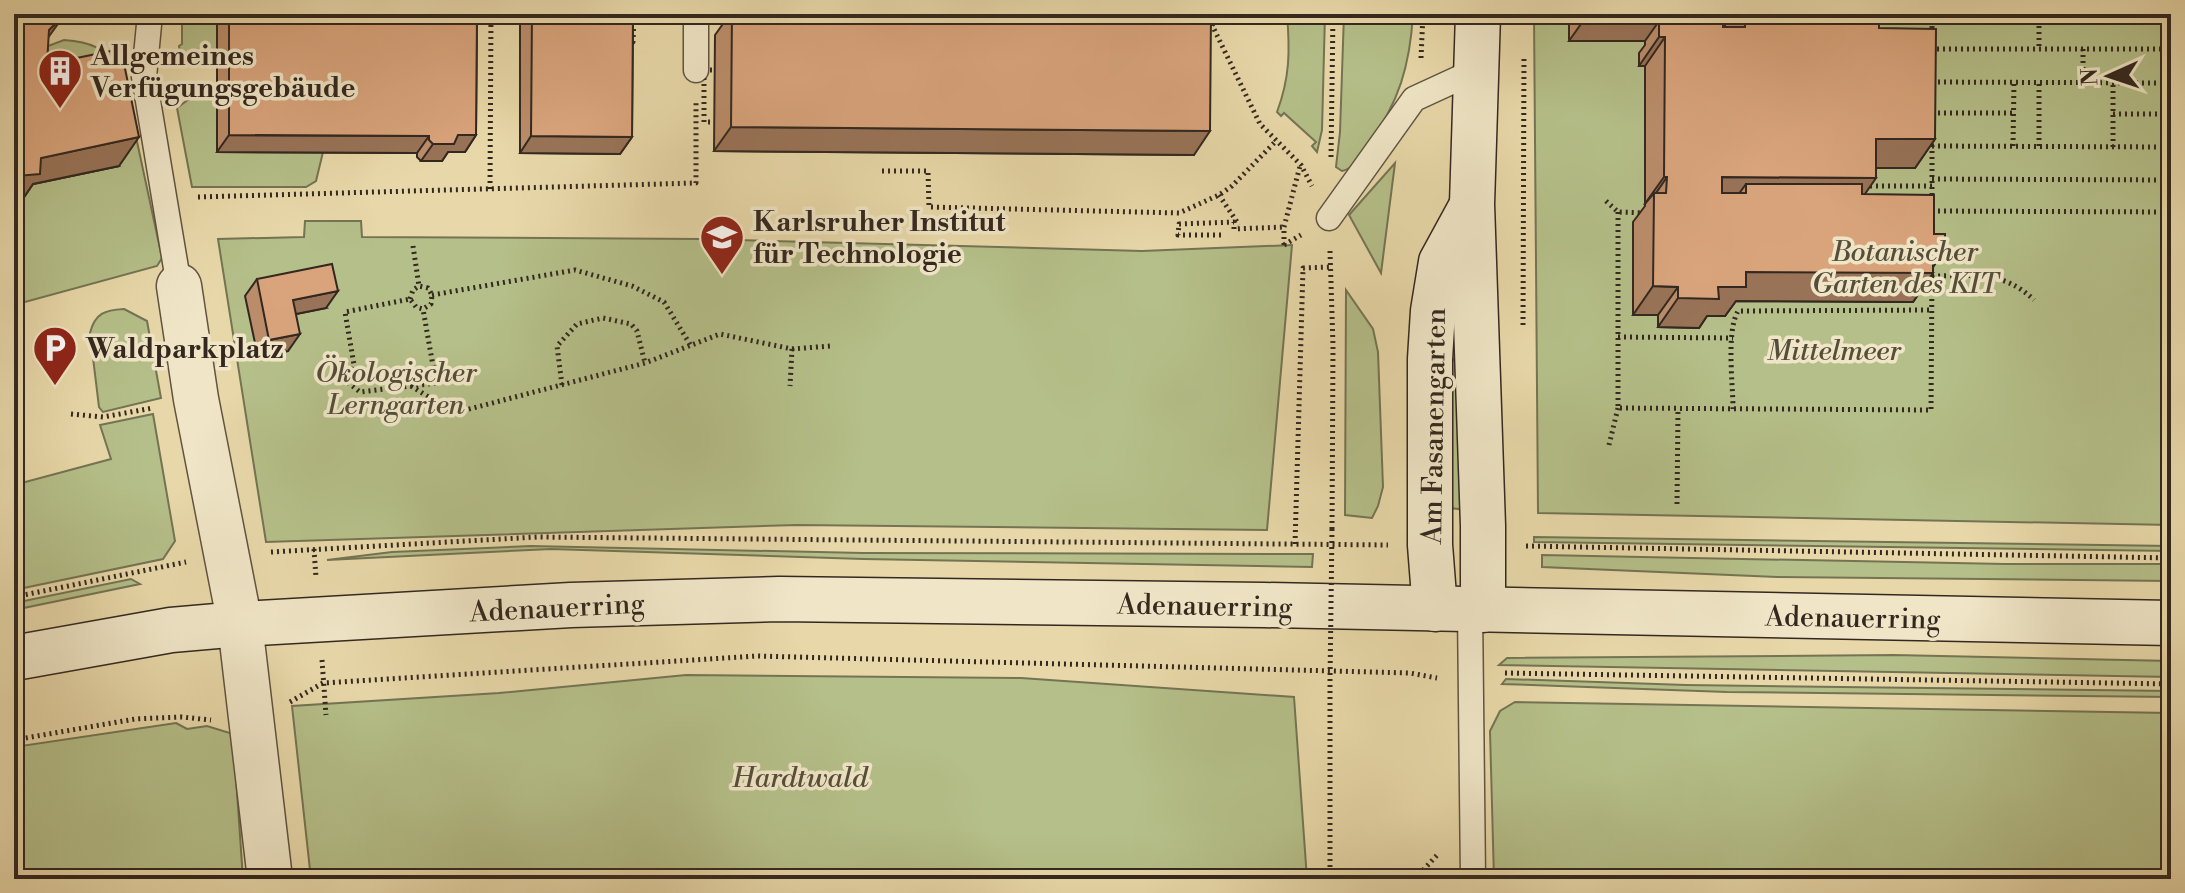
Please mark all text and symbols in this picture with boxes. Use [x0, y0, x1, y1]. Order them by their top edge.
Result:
north arrow [2069, 36, 2149, 116]
place label: Allgemeines Verfügungsgebäude [90, 39, 356, 106]
building icon: Allgemeines Verfügungsgebäude [36, 47, 84, 110]
text: N [2077, 67, 2104, 86]
place label: Karlsruher Institut für Technologie [753, 205, 1007, 272]
school or university icon: Karlsruher Institut für Technologie [698, 213, 746, 276]
park label: Botanischer Garten des KIT [1812, 235, 2001, 302]
street label: Am Fasanengarten [1415, 307, 1454, 545]
parking icon: Waldparkplatz [31, 324, 79, 387]
place label: Waldparkplatz [85, 332, 284, 367]
park label: Mittelmeer [1767, 334, 1902, 369]
park label: Ökologischer Lerngarten [315, 354, 478, 423]
street label: Adenauerring [468, 586, 646, 631]
street label: Adenauerring [1116, 587, 1294, 626]
street label: Adenauerring [1764, 599, 1942, 638]
park label: Hardtwald [731, 761, 869, 796]

